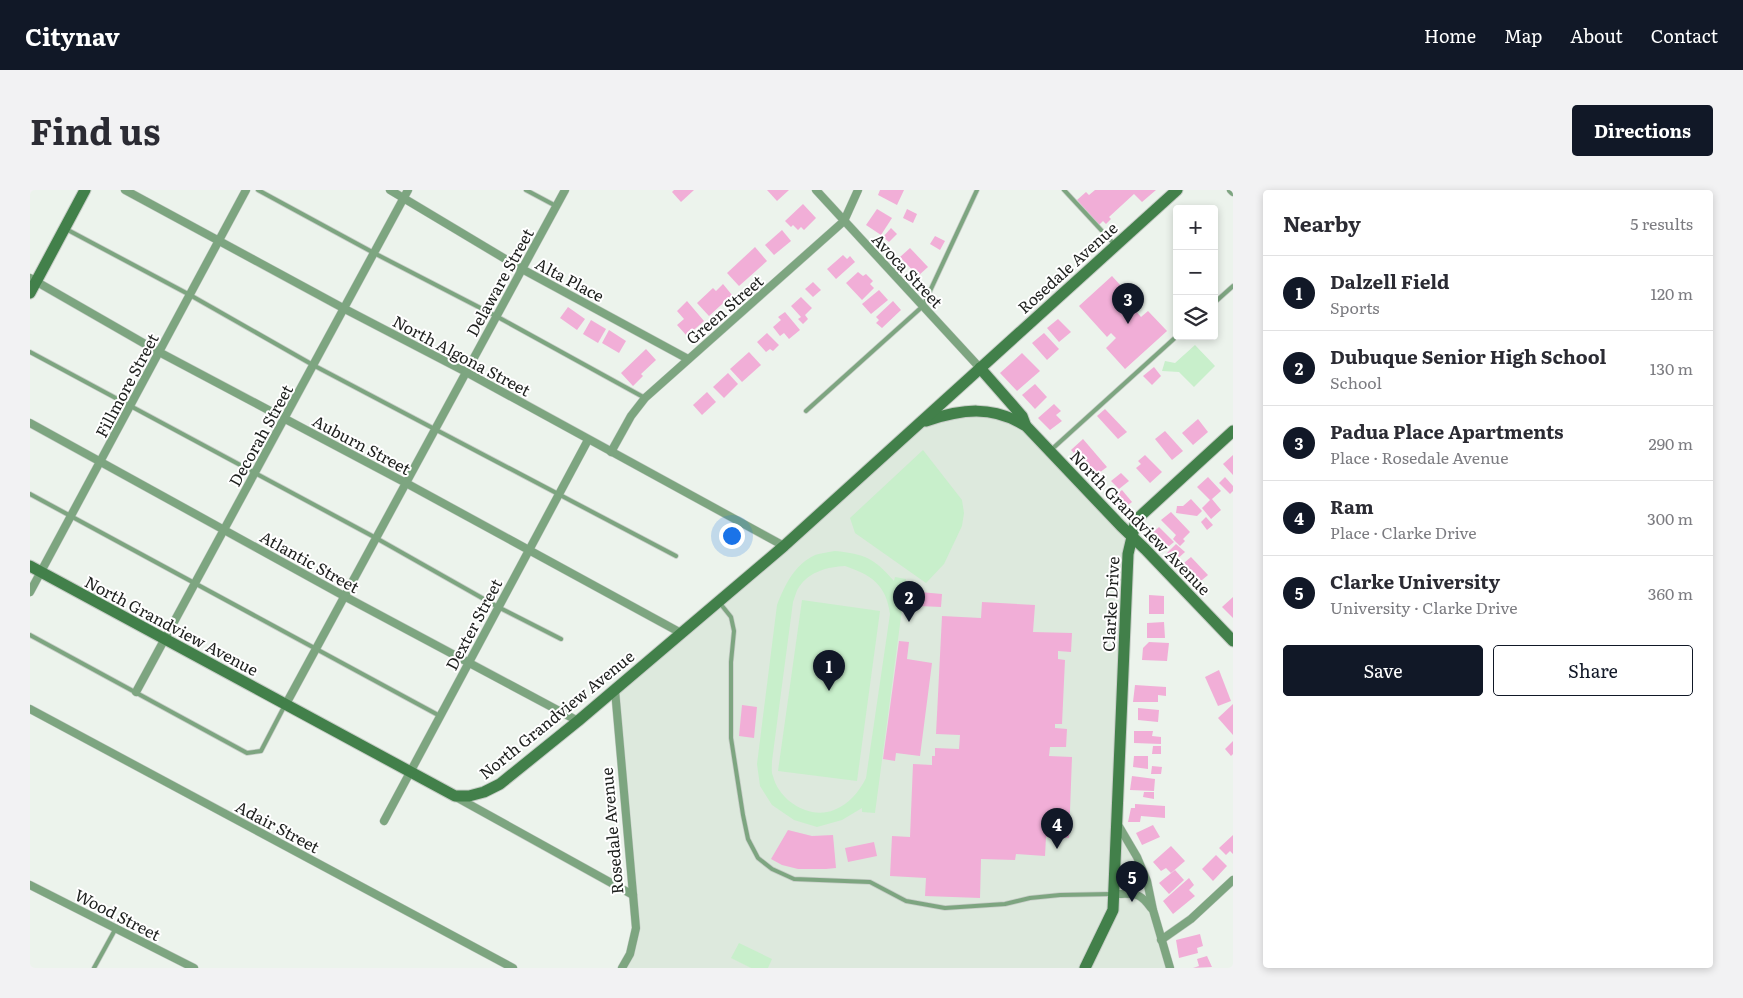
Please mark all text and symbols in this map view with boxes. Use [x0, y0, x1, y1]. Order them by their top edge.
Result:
text: Citynav [25, 18, 120, 53]
text: Home [1424, 22, 1476, 49]
text: Map [1504, 22, 1542, 49]
text: About [1570, 22, 1623, 49]
text: Contact [1651, 22, 1718, 49]
text: Find us [30, 104, 160, 156]
button: Directions [1572, 105, 1713, 156]
map controls [1173, 205, 1218, 340]
button: + [1173, 205, 1218, 250]
text: Nearby [1283, 207, 1361, 238]
text: 5 results [1630, 211, 1693, 235]
street label: Rosedale Avenue [1012, 216, 1122, 318]
street label: Delaware Street [459, 223, 539, 340]
street label: Avoca Street [867, 227, 949, 313]
button: − [1173, 250, 1218, 295]
street label: Alta Place [531, 251, 609, 307]
text: Dalzell Field [1330, 267, 1450, 295]
street label: Green Street [680, 268, 768, 349]
text: 1 [1296, 281, 1302, 305]
text: 120 m [1650, 281, 1693, 305]
pin: 3 [1112, 283, 1144, 324]
button: layers [1173, 295, 1218, 340]
text: Sports [1330, 295, 1380, 319]
street label: North Algona Street [389, 309, 536, 402]
street label: Fillmore Street [88, 328, 164, 441]
text: Dubuque Senior High School [1330, 342, 1606, 370]
text: 2 [1295, 356, 1303, 380]
text: 130 m [1650, 356, 1693, 380]
text: School [1330, 370, 1382, 394]
street label: Decorah Street [222, 379, 298, 490]
street label: Auburn Street [309, 408, 416, 480]
text: Padua Place Apartments [1330, 417, 1563, 445]
text: 3 [1295, 431, 1303, 455]
text: 290 m [1649, 431, 1693, 455]
street label: North Grandview Avenue [1065, 444, 1217, 600]
text: Place · Rosedale Avenue [1330, 445, 1509, 469]
text: Ram [1330, 492, 1374, 520]
text: 4 [1294, 506, 1304, 530]
text: 300 m [1647, 506, 1693, 530]
text: Place · Clarke Drive [1330, 520, 1477, 544]
your location [719, 523, 745, 549]
street label: Atlantic Street [256, 524, 364, 598]
street label: Clarke Drive [1096, 556, 1124, 652]
text: Clarke University [1330, 567, 1500, 595]
street label: North Grandview Avenue [81, 569, 263, 681]
street label: Dexter Street [439, 574, 507, 674]
pin: 2 [893, 581, 925, 622]
text: 5 [1295, 581, 1303, 605]
text: 360 m [1648, 581, 1693, 605]
text: University · Clarke Drive [1330, 595, 1518, 619]
street label: North Grandview Avenue [473, 644, 639, 784]
button: Save [1283, 645, 1483, 696]
button: Share [1493, 645, 1693, 696]
pin: 1 [813, 650, 845, 691]
street label: Rosedale Avenue [594, 767, 628, 895]
street label: Adair Street [232, 794, 325, 858]
pin: 4 [1041, 808, 1073, 849]
pin: 5 [1116, 861, 1148, 902]
street label: Wood Street [71, 882, 166, 946]

